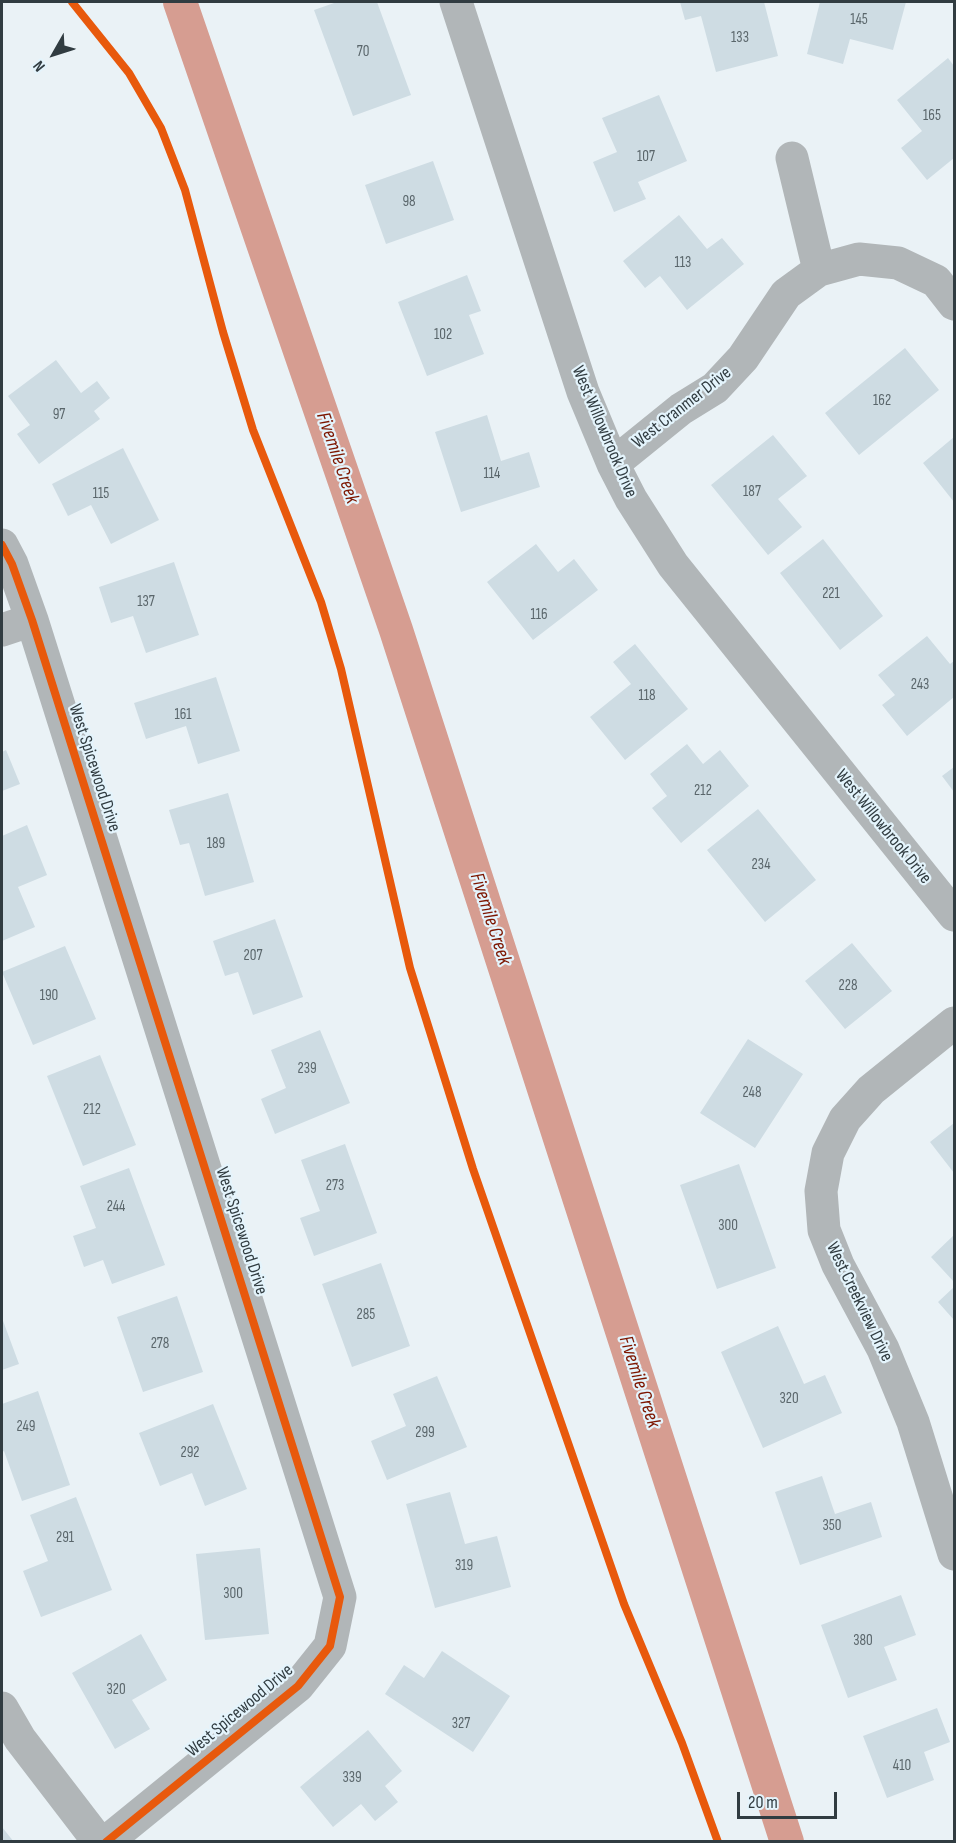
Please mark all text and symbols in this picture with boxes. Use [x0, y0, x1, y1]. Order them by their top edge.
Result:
house number: 145 [850, 11, 868, 29]
north arrow [24, 24, 84, 84]
house number: 133 [731, 29, 749, 47]
house number: 70 [357, 43, 369, 61]
text: N [30, 56, 50, 75]
house number: 165 [923, 107, 941, 125]
house number: 107 [637, 148, 655, 166]
house number: 98 [402, 193, 416, 211]
house number: 113 [675, 254, 691, 272]
house number: 102 [434, 326, 452, 344]
street label: West Willowbrook Drive [566, 363, 642, 501]
street label: West Cranmer Drive [628, 363, 736, 453]
house number: 162 [873, 392, 891, 410]
house number: 97 [53, 406, 65, 424]
water label: Fivemile Creek [310, 409, 364, 507]
house number: 114 [484, 465, 500, 483]
house number: 187 [743, 483, 761, 501]
house number: 115 [93, 485, 109, 503]
house number: 221 [822, 585, 840, 603]
house number: 137 [137, 593, 155, 611]
house number: 116 [530, 606, 548, 624]
house number: 243 [911, 676, 929, 694]
house number: 118 [638, 687, 656, 705]
street label: West Spicewood Drive [63, 701, 125, 835]
house number: 161 [174, 706, 192, 724]
street label: West Willowbrook Drive [830, 765, 936, 889]
house number: 212 [694, 782, 712, 800]
house number: 189 [207, 835, 225, 853]
house number: 234 [752, 856, 770, 874]
water label: Fivemile Creek [464, 870, 516, 968]
house number: 207 [244, 947, 262, 965]
house number: 228 [839, 977, 857, 995]
house number: 190 [40, 987, 58, 1005]
house number: 239 [297, 1060, 317, 1078]
house number: 248 [743, 1084, 761, 1102]
house number: 212 [83, 1101, 101, 1119]
street label: West Spicewood Drive [210, 1164, 272, 1298]
house number: 273 [326, 1177, 344, 1195]
house number: 244 [107, 1198, 125, 1216]
house number: 300 [718, 1217, 738, 1235]
street label: West Creekview Drive [821, 1239, 897, 1365]
house number: 285 [357, 1306, 375, 1324]
water label: Fivemile Creek [613, 1333, 665, 1431]
house number: 278 [151, 1335, 169, 1353]
house number: 320 [779, 1390, 799, 1408]
house number: 249 [16, 1418, 36, 1436]
house number: 299 [415, 1424, 435, 1442]
house number: 292 [180, 1444, 200, 1462]
house number: 350 [823, 1517, 841, 1535]
house number: 291 [56, 1529, 74, 1547]
house number: 319 [455, 1557, 473, 1575]
house number: 300 [223, 1585, 243, 1603]
house number: 380 [853, 1632, 873, 1650]
street label: West Spicewood Drive [182, 1660, 298, 1762]
house number: 320 [106, 1681, 126, 1699]
house number: 327 [452, 1715, 470, 1733]
house number: 410 [893, 1757, 911, 1775]
house number: 339 [342, 1769, 362, 1787]
scale bar [740, 1780, 840, 1818]
text: 20 m [748, 1792, 778, 1813]

